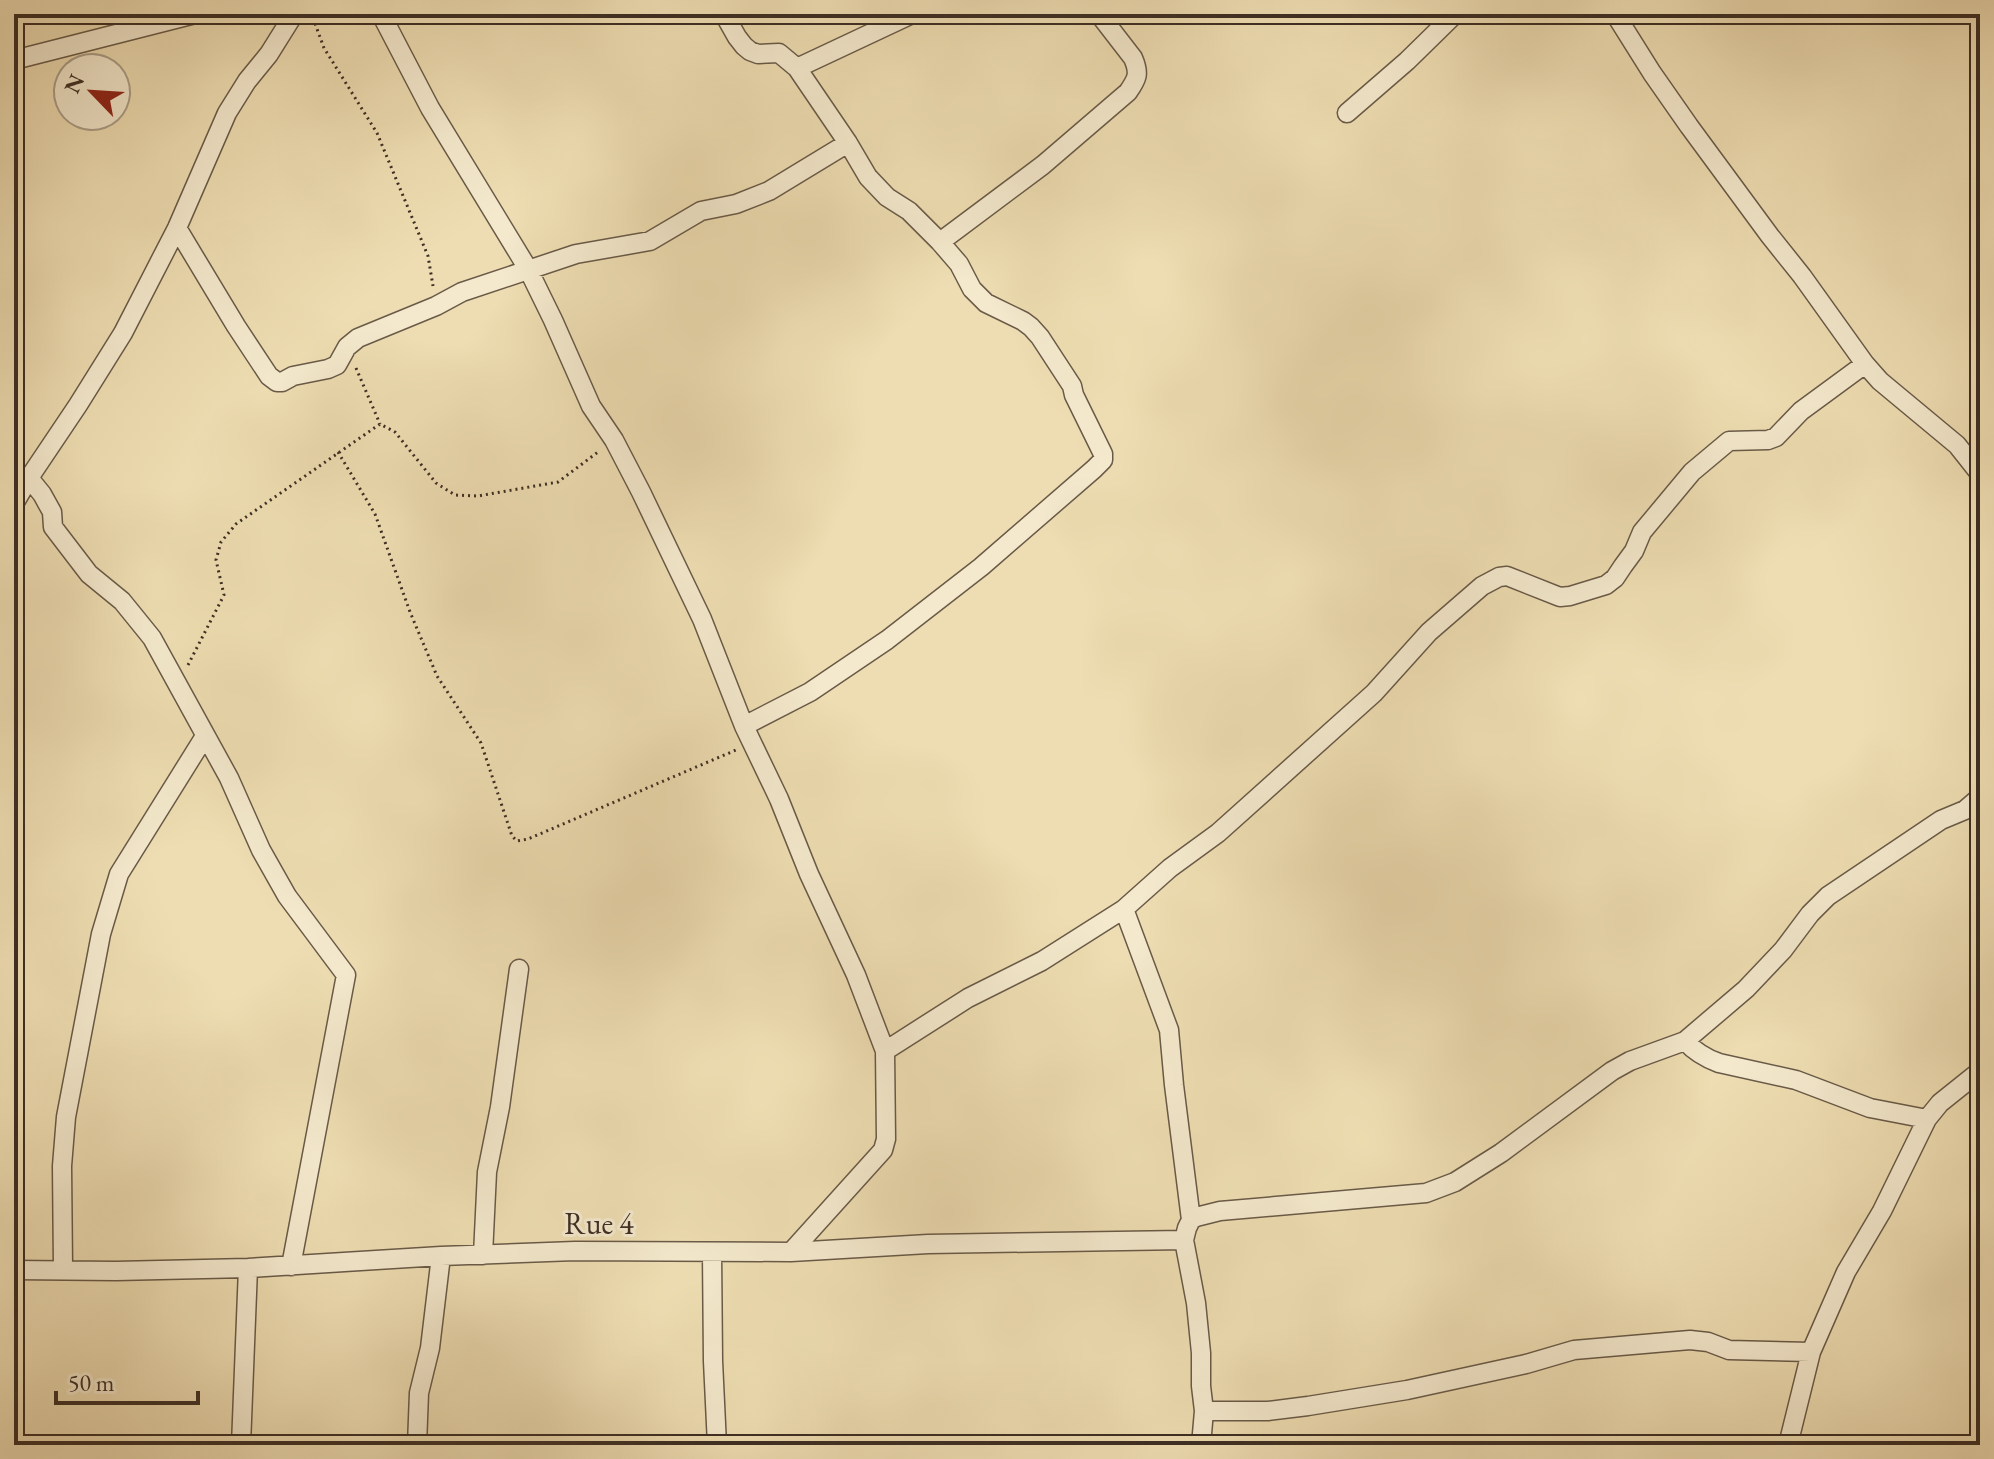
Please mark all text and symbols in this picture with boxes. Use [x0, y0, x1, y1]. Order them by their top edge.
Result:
north arrow [52, 52, 132, 132]
text: N [57, 69, 91, 98]
street label: Rue 4 [564, 1204, 634, 1243]
scale bar [56, 1355, 198, 1405]
text: 50 m [68, 1367, 115, 1398]

